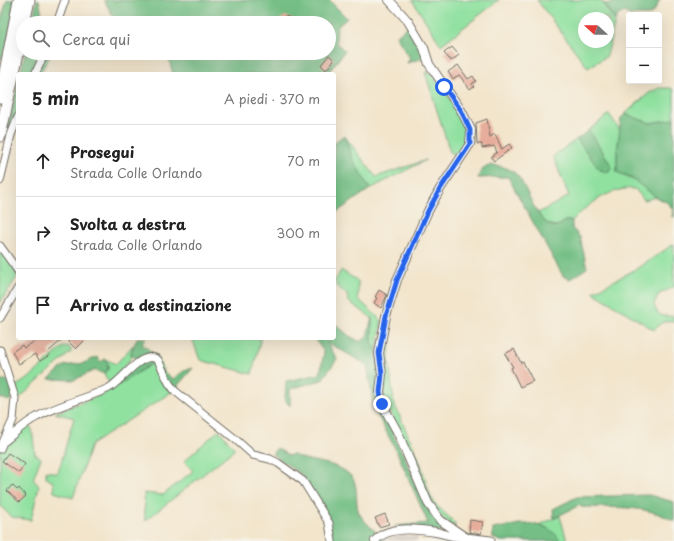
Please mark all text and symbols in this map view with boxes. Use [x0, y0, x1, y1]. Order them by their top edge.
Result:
north arrow [578, 12, 614, 48]
map controls [626, 12, 662, 84]
button: + [626, 12, 662, 48]
search box [16, 16, 336, 60]
icon: search [30, 27, 52, 49]
text: Cerca qui [62, 27, 130, 50]
button: − [626, 48, 662, 84]
route start [435, 78, 453, 96]
text: 5 min [32, 85, 79, 111]
text: A piedi · 370 m [224, 89, 320, 108]
text: Prosegui [70, 140, 134, 163]
icon: ahead [32, 150, 54, 172]
text: 70 m [287, 151, 320, 170]
text: Strada Colle Orlando [70, 163, 202, 182]
text: Svolta a destra [70, 212, 186, 235]
icon: right [32, 222, 54, 244]
text: 300 m [276, 223, 320, 242]
text: Strada Colle Orlando [70, 235, 202, 254]
text: Arrivo a destinazione [70, 293, 232, 316]
icon: arrive [32, 294, 54, 316]
route end [373, 395, 391, 413]

